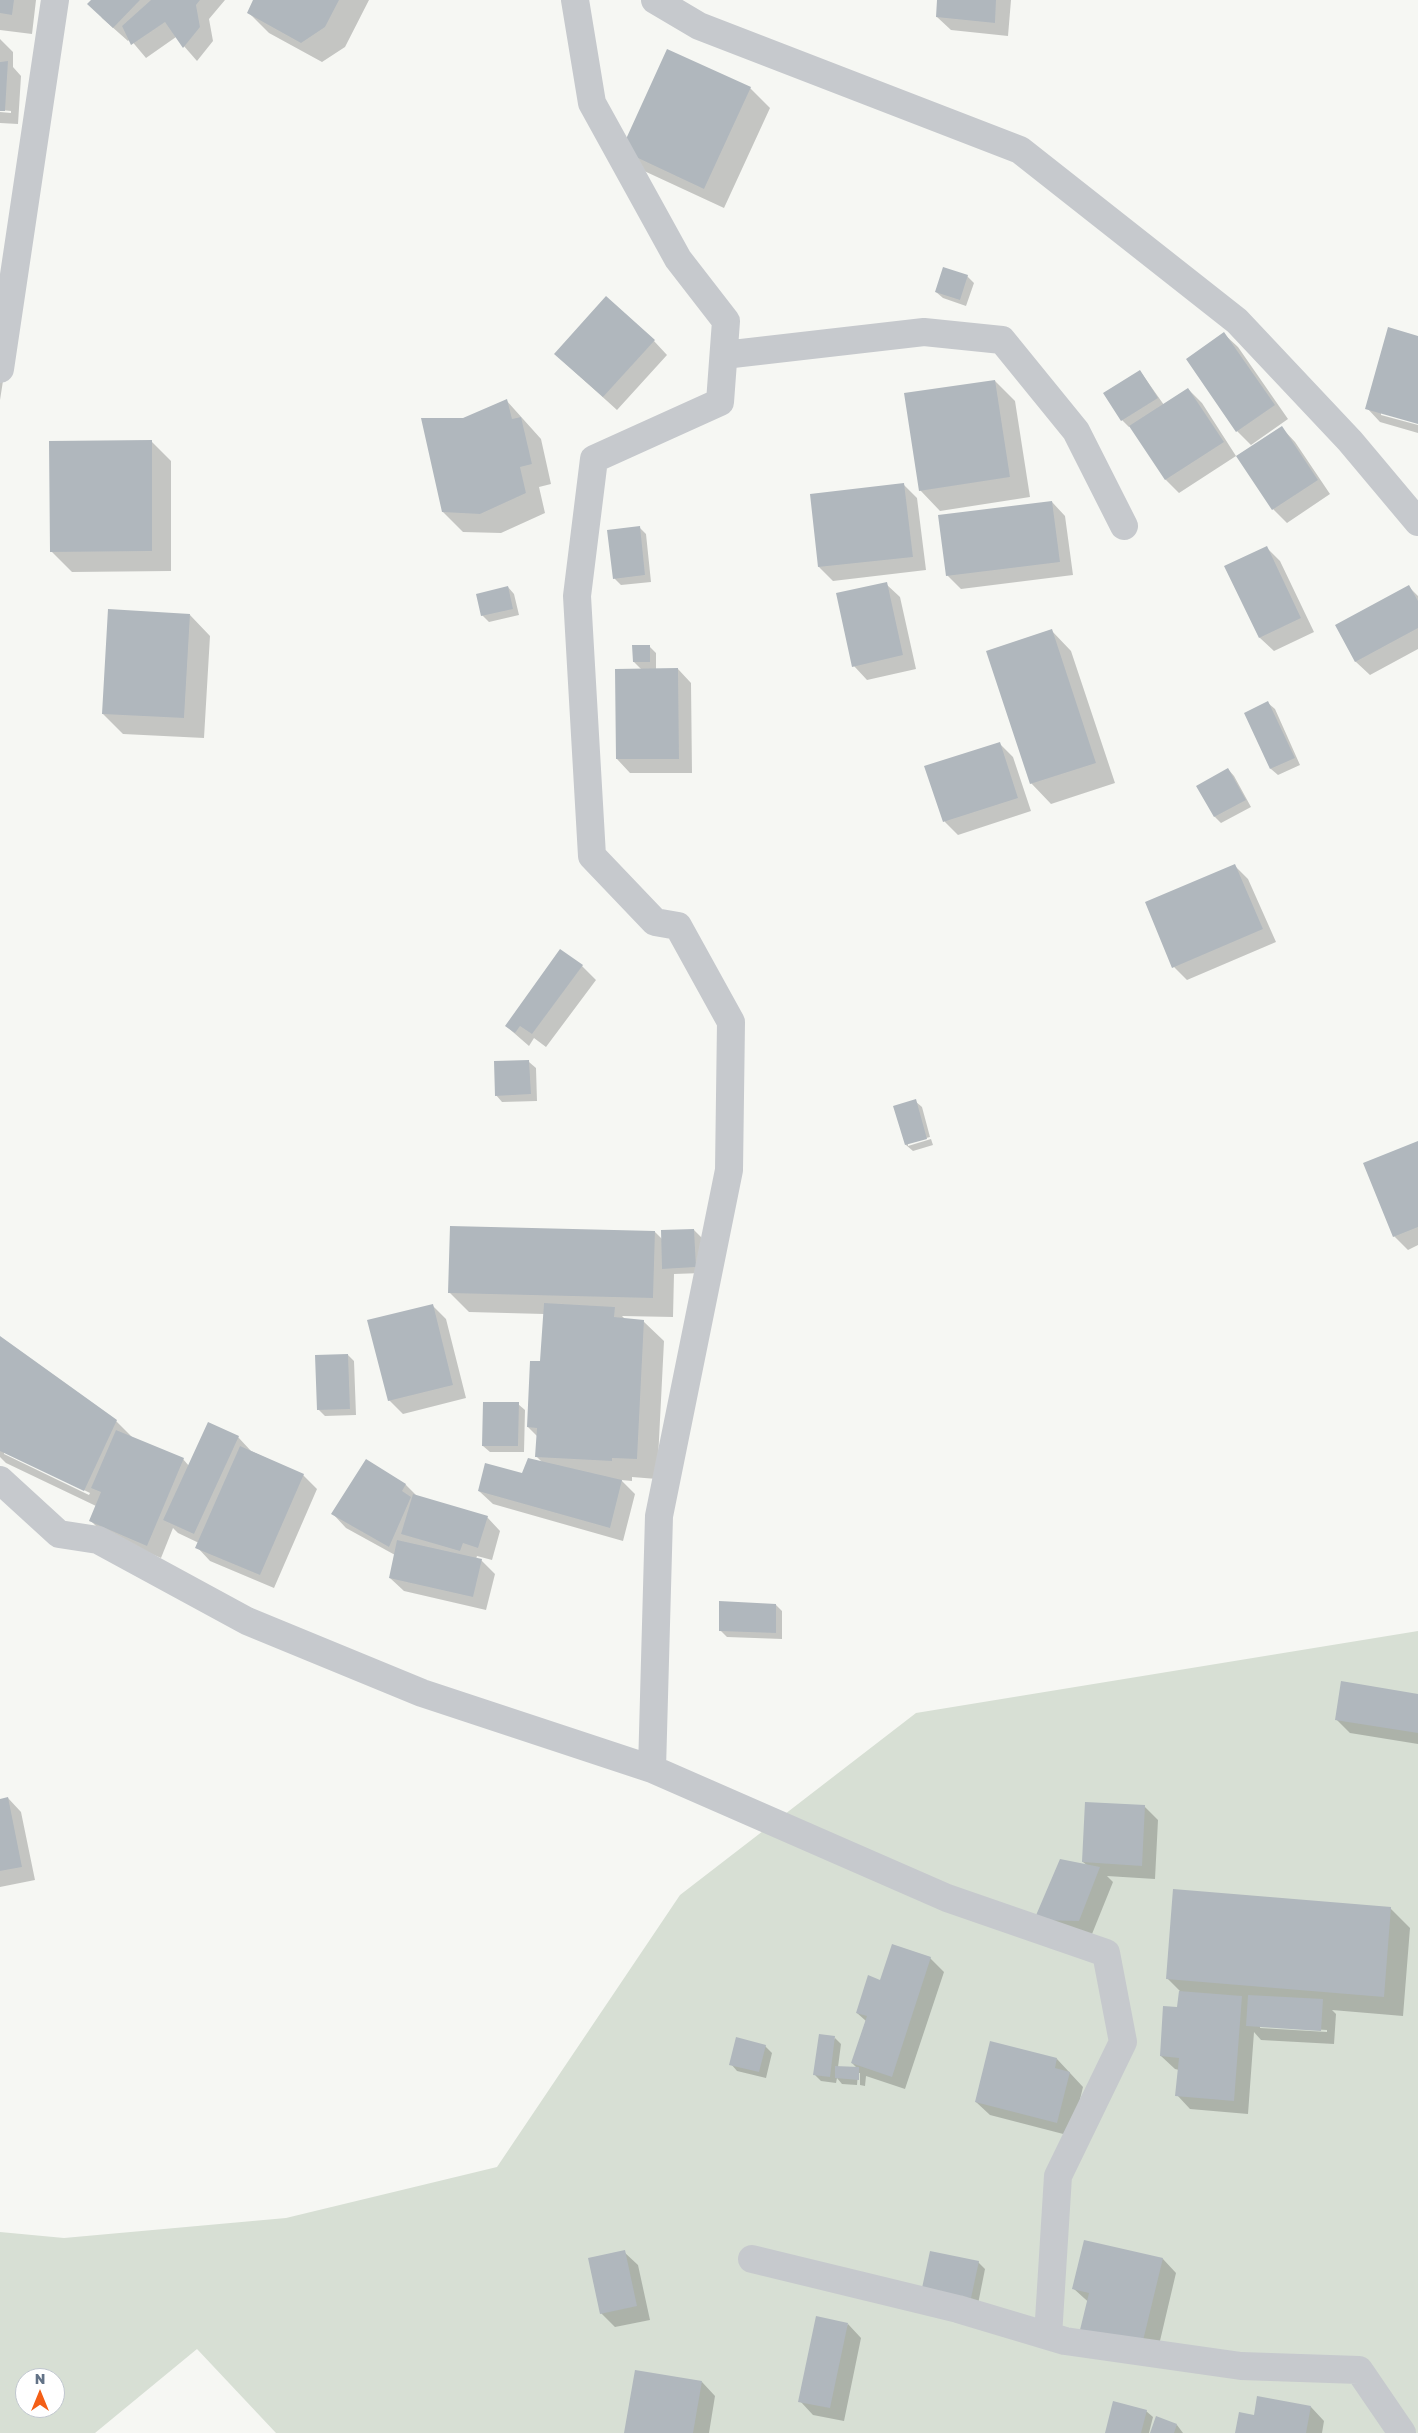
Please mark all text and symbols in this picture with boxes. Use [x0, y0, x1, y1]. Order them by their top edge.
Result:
north arrow [15, 2368, 65, 2418]
text: N [35, 2370, 45, 2387]

